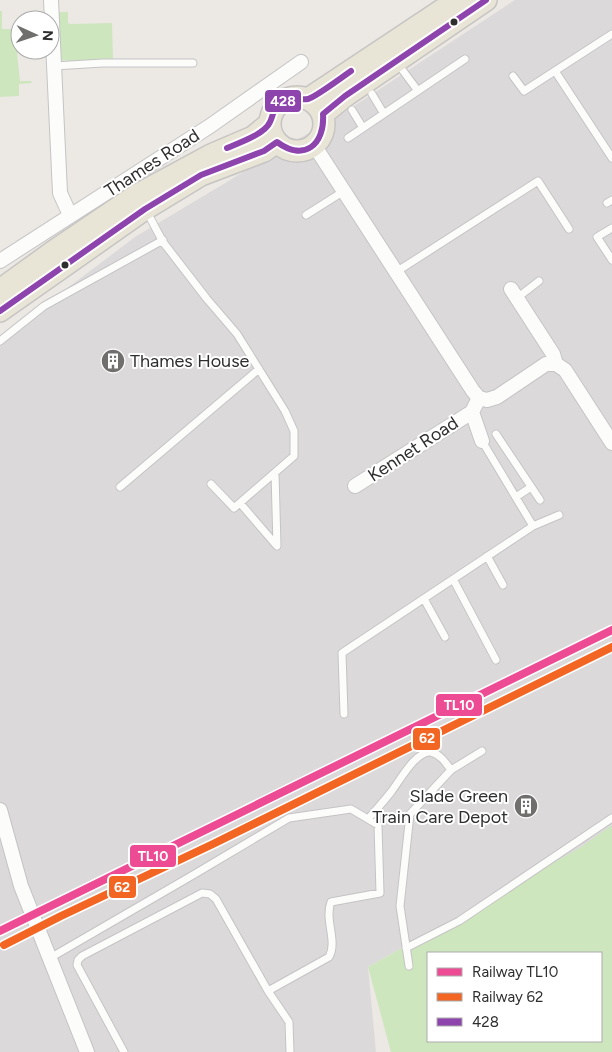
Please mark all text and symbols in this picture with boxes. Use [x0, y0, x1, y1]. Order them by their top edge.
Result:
north arrow [10, 10, 60, 60]
unlabelled marker [449, 17, 459, 27]
text: N [39, 30, 56, 42]
line badge: 428 [264, 89, 302, 113]
text: 428 [270, 93, 296, 110]
street label: Thames Road [100, 124, 204, 202]
unlabelled marker [60, 260, 70, 270]
building icon: Thames House [100, 348, 126, 374]
place label: Thames House [130, 350, 250, 372]
street label: Kennet Road [364, 412, 462, 486]
line badge: TL10 [435, 693, 483, 717]
text: TL10 [444, 697, 474, 714]
line badge: 62 [412, 727, 441, 751]
text: 62 [419, 730, 435, 747]
place label: Slade Green Train Care Depot [372, 785, 508, 828]
building icon: Slade Green Train Care Depot [513, 793, 539, 819]
line badge: TL10 [129, 844, 177, 868]
text: TL10 [138, 848, 168, 865]
line badge: 62 [108, 875, 137, 899]
text: 62 [114, 879, 130, 896]
legend [427, 952, 602, 1042]
text: Railway TL10 [472, 963, 558, 981]
text: Railway 62 [472, 988, 543, 1006]
text: 428 [472, 1013, 499, 1031]

